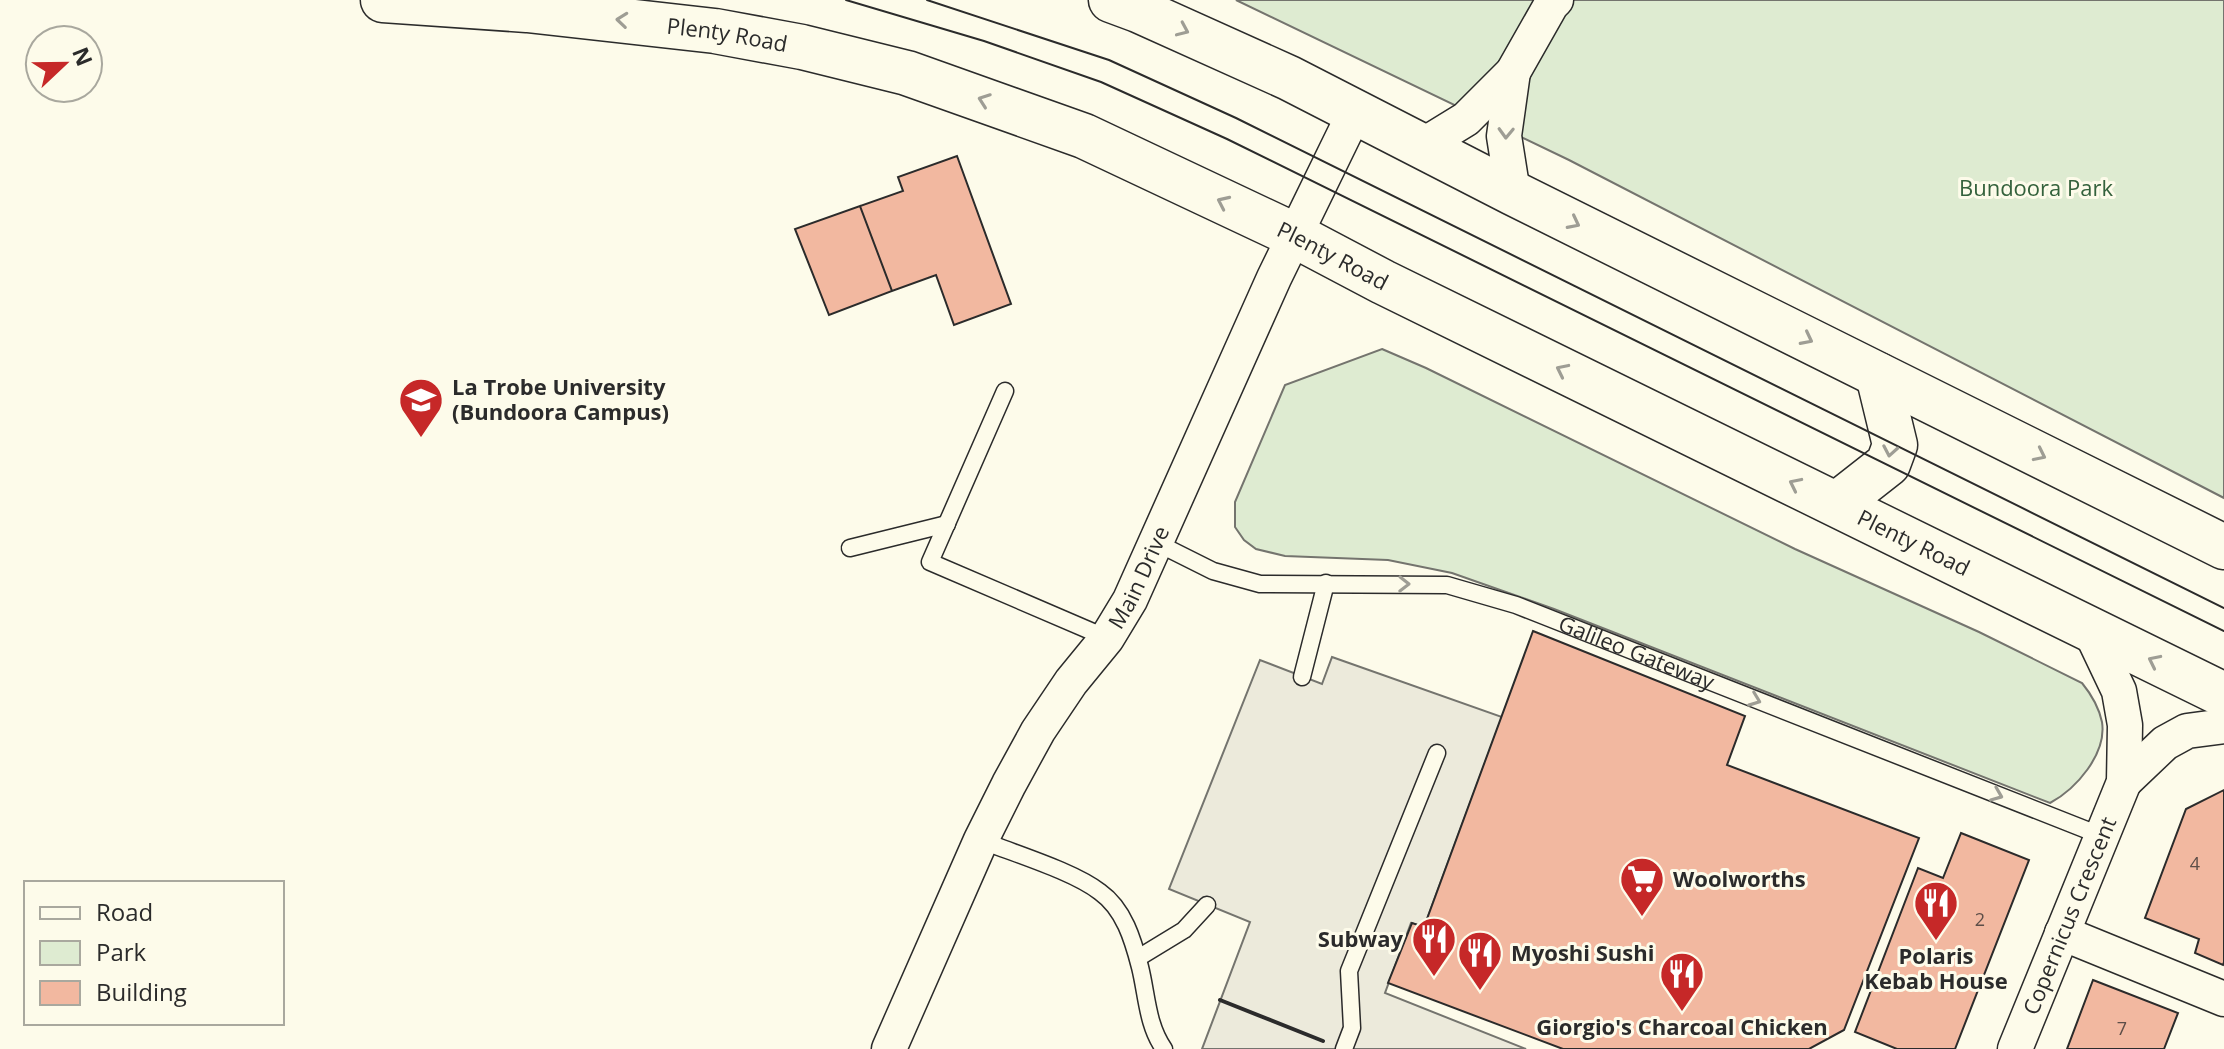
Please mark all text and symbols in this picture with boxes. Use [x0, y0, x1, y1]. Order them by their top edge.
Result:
street label: Plenty Road [665, 10, 790, 58]
one-way arrow [615, 12, 628, 29]
one-way arrow [1174, 20, 1189, 36]
north arrow [24, 24, 104, 104]
text: N [66, 42, 101, 70]
one-way arrow [978, 94, 992, 110]
one-way arrow [1497, 127, 1514, 139]
park label: Bundoora Park [1959, 172, 2113, 202]
one-way arrow [1217, 196, 1231, 212]
street label: Plenty Road [1273, 213, 1394, 296]
one-way arrow [1565, 213, 1580, 229]
one-way arrow [1798, 329, 1813, 345]
one-way arrow [1555, 364, 1570, 379]
place label: La Trobe University (Bundoora Campus) [452, 371, 669, 426]
school or university icon: La Trobe University (Bundoora Campus) [397, 376, 445, 439]
one-way arrow [1883, 444, 1900, 457]
one-way arrow [2031, 445, 2046, 460]
one-way arrow [1789, 478, 1804, 494]
street label: Plenty Road [1853, 501, 1975, 582]
street label: Main Drive [1100, 521, 1175, 634]
one-way arrow [1398, 575, 1411, 593]
street label: Galileo Gateway [1555, 607, 1720, 696]
one-way arrow [2147, 655, 2162, 671]
one-way arrow [1747, 690, 1761, 706]
one-way arrow [1989, 785, 2003, 802]
street label: Copernicus Crescent [2015, 812, 2122, 1019]
house number: 4 [2190, 851, 2200, 875]
supermarket icon: Woolworths [1618, 855, 1666, 918]
place label: Woolworths [1673, 863, 1806, 893]
restaurant icon: Polaris Kebab House [1912, 879, 1960, 942]
legend [24, 881, 284, 1025]
text: Road [96, 895, 153, 928]
house number: 2 [1975, 907, 1985, 931]
restaurant icon: Subway [1410, 915, 1458, 978]
place label: Subway [1318, 923, 1403, 953]
restaurant icon: Myoshi Sushi [1456, 929, 1504, 992]
text: Park [96, 935, 147, 968]
place label: Myoshi Sushi [1511, 937, 1654, 967]
place label: Polaris Kebab House [1864, 940, 2008, 995]
restaurant icon: Giorgio's Charcoal Chicken [1658, 950, 1706, 1013]
text: Building [96, 975, 187, 1008]
place label: Giorgio's Charcoal Chicken [1536, 1011, 1828, 1041]
house number: 7 [2117, 1016, 2127, 1040]

